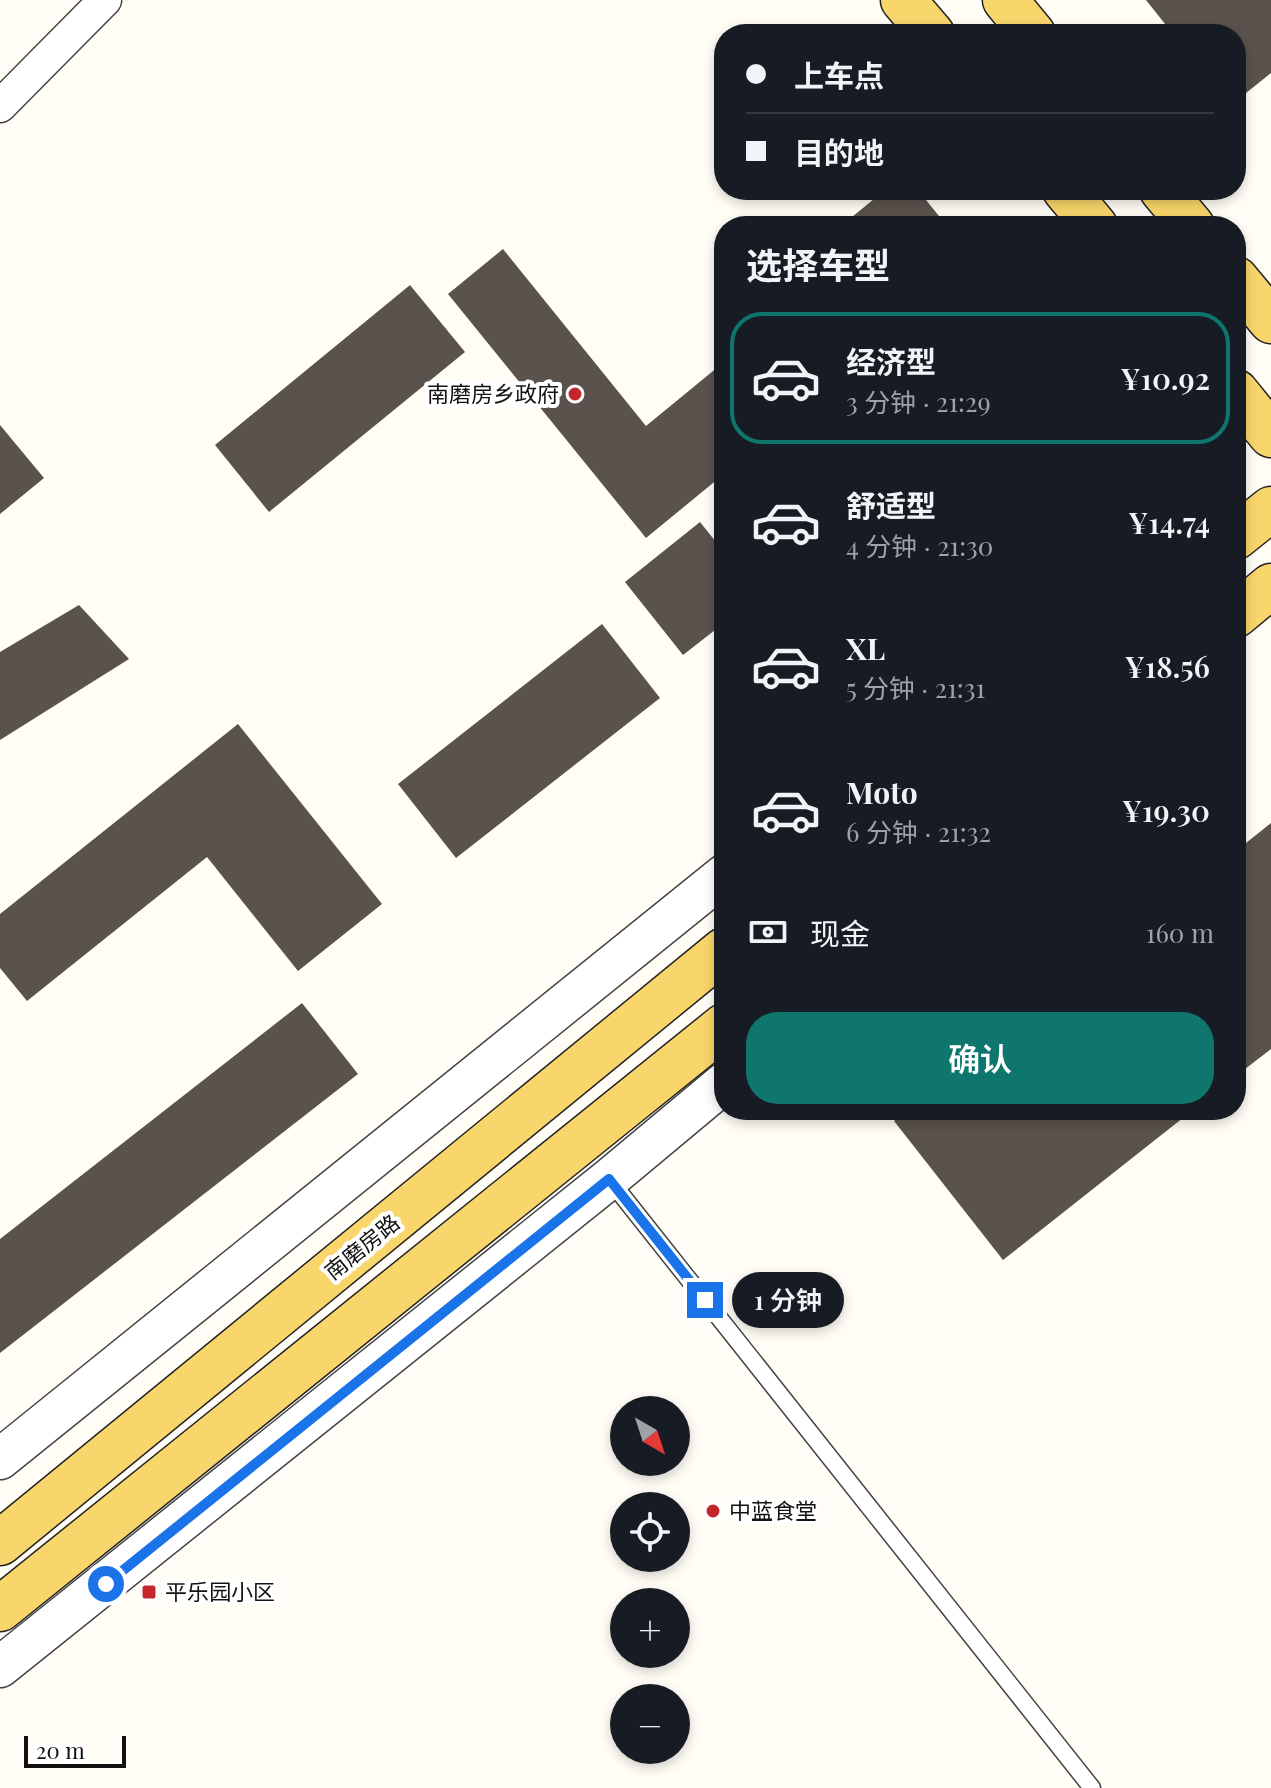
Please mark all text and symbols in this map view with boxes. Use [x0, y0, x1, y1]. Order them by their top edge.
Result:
text: 上车点 [794, 55, 884, 95]
text: 目的地 [794, 132, 884, 172]
text: 选择车型 [746, 240, 890, 288]
text: 经济型 [846, 341, 936, 381]
icon: car [750, 342, 822, 414]
text: ¥10.92 [1121, 358, 1210, 398]
place label: 南磨房乡政府 [427, 378, 559, 408]
text: 3 分钟 · 21:29 [846, 384, 991, 419]
marker: 南磨房乡政府 [566, 385, 584, 403]
text: 舒适型 [846, 485, 936, 525]
icon: car [750, 486, 822, 558]
text: ¥14.74 [1128, 502, 1210, 542]
text: 4 分钟 · 21:30 [846, 528, 993, 563]
text: XL [846, 628, 885, 668]
icon: car [750, 630, 822, 702]
text: ¥18.56 [1125, 646, 1210, 686]
text: 5 分钟 · 21:31 [846, 670, 985, 705]
text: Moto [846, 772, 918, 812]
icon: car [750, 774, 822, 846]
text: ¥19.30 [1122, 790, 1210, 830]
text: 6 分钟 · 21:32 [846, 814, 991, 849]
icon: cash [746, 910, 790, 954]
text: 现金 [810, 913, 870, 953]
text: 160 m [1146, 915, 1214, 950]
button: 确认 [746, 1012, 1214, 1104]
street label: 南磨房路 [318, 1207, 405, 1286]
callout: 1 分钟 [733, 1272, 845, 1328]
route end [687, 1282, 723, 1318]
text: 1 分钟 [754, 1282, 822, 1317]
north arrow [610, 1396, 690, 1476]
map controls [610, 1396, 690, 1764]
button: locate [610, 1492, 690, 1572]
place label: 中蓝食堂 [729, 1495, 817, 1525]
marker: 中蓝食堂 [704, 1502, 722, 1520]
route start [88, 1566, 124, 1602]
place label: 平乐园小区 [165, 1576, 275, 1606]
marker: 平乐园小区 [140, 1583, 158, 1601]
button: + [610, 1588, 690, 1668]
button: − [610, 1684, 690, 1764]
scale bar [24, 1732, 126, 1768]
text: 20 m [36, 1735, 85, 1765]

